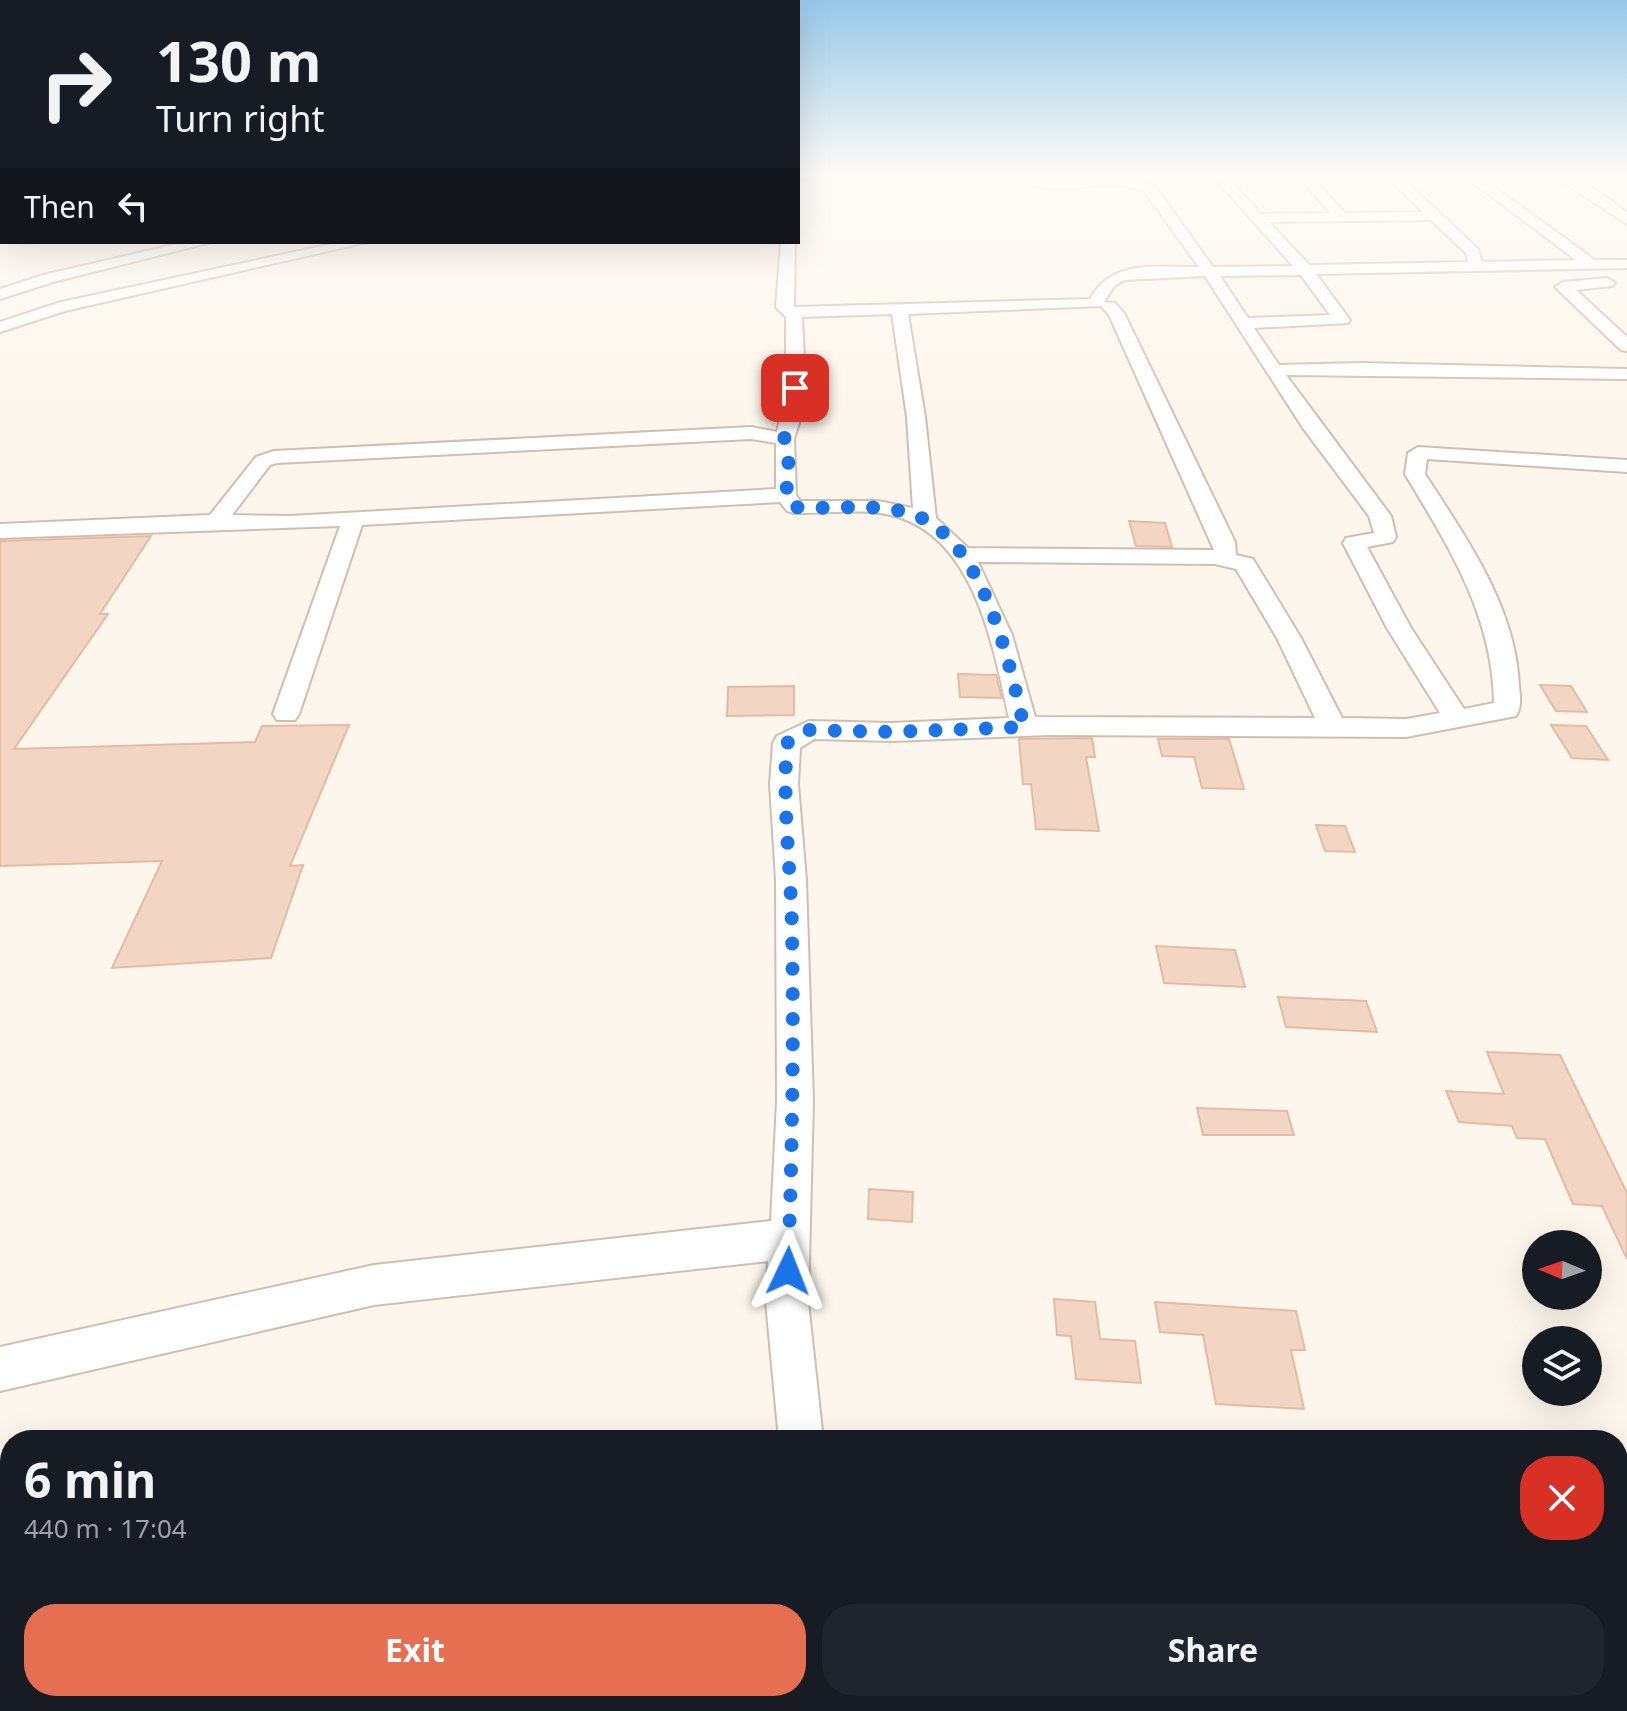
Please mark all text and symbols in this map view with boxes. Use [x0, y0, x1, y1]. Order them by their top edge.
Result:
text: 130 m [156, 22, 321, 98]
icon: right [24, 32, 128, 136]
text: Turn right [156, 94, 324, 143]
icon: left [111, 184, 155, 228]
text: Then [24, 186, 95, 227]
pin [761, 354, 829, 422]
icon: arrive [773, 366, 817, 410]
position arrow [746, 1229, 830, 1313]
north arrow [1522, 1230, 1602, 1310]
map controls [1522, 1230, 1602, 1406]
button: layers [1522, 1326, 1602, 1406]
text: 6 min [24, 1447, 156, 1512]
button: close [1520, 1456, 1604, 1540]
text: 440 m · 17:04 [24, 1510, 187, 1546]
button: Exit [24, 1604, 806, 1696]
button: Share [822, 1604, 1604, 1696]

